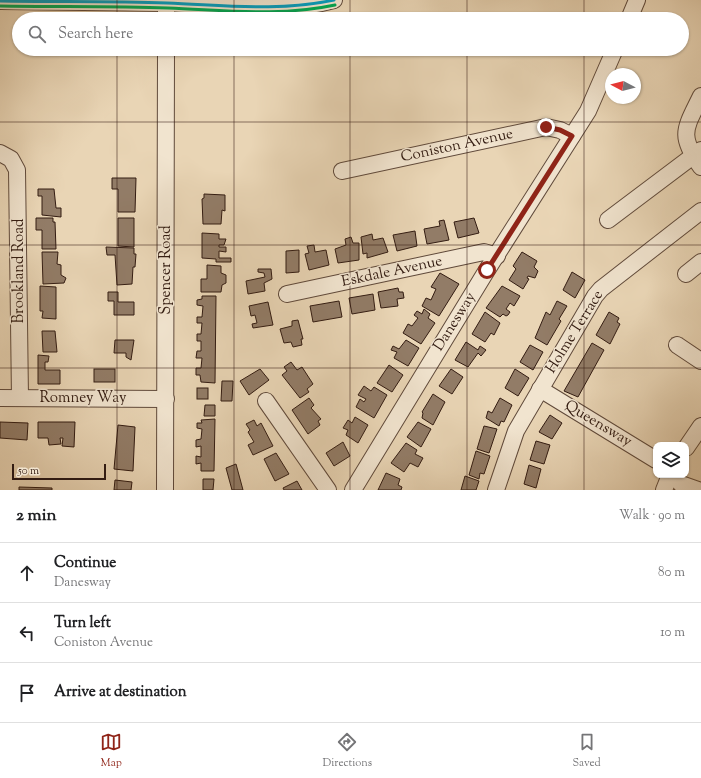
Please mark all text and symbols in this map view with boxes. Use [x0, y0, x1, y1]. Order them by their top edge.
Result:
search box [12, 12, 689, 56]
icon: search [26, 23, 48, 45]
text: Search here [58, 24, 133, 45]
north arrow [605, 68, 641, 104]
route end [537, 118, 555, 136]
street label: Coniston Avenue [399, 124, 515, 168]
street label: Brookland Road [9, 218, 30, 323]
street label: Spencer Road [156, 225, 177, 315]
street label: Eskdale Avenue [340, 251, 444, 293]
route start [478, 261, 496, 279]
street label: Holme Terrace [541, 286, 609, 378]
street label: Danesway [429, 288, 482, 355]
street label: Romney Way [39, 388, 127, 409]
street label: Queensway [560, 396, 636, 453]
map controls [653, 442, 689, 478]
button: layers [653, 442, 689, 478]
scale bar [12, 462, 106, 481]
text: 50 m [18, 463, 39, 479]
text: 2 min [16, 504, 57, 528]
text: Walk · 90 m [619, 507, 685, 525]
text: Continue [54, 553, 116, 574]
icon: ahead [16, 562, 38, 584]
text: 80 m [658, 564, 685, 582]
text: Danesway [54, 574, 111, 592]
text: Turn left [54, 613, 111, 634]
icon: left [16, 622, 38, 644]
text: 10 m [660, 624, 685, 642]
text: Coniston Avenue [54, 634, 153, 652]
icon: arrive [16, 682, 38, 704]
text: Arrive at destination [54, 682, 187, 703]
tab: Map [100, 731, 122, 771]
tab: Directions [323, 731, 372, 771]
tab: Saved [573, 731, 601, 771]

